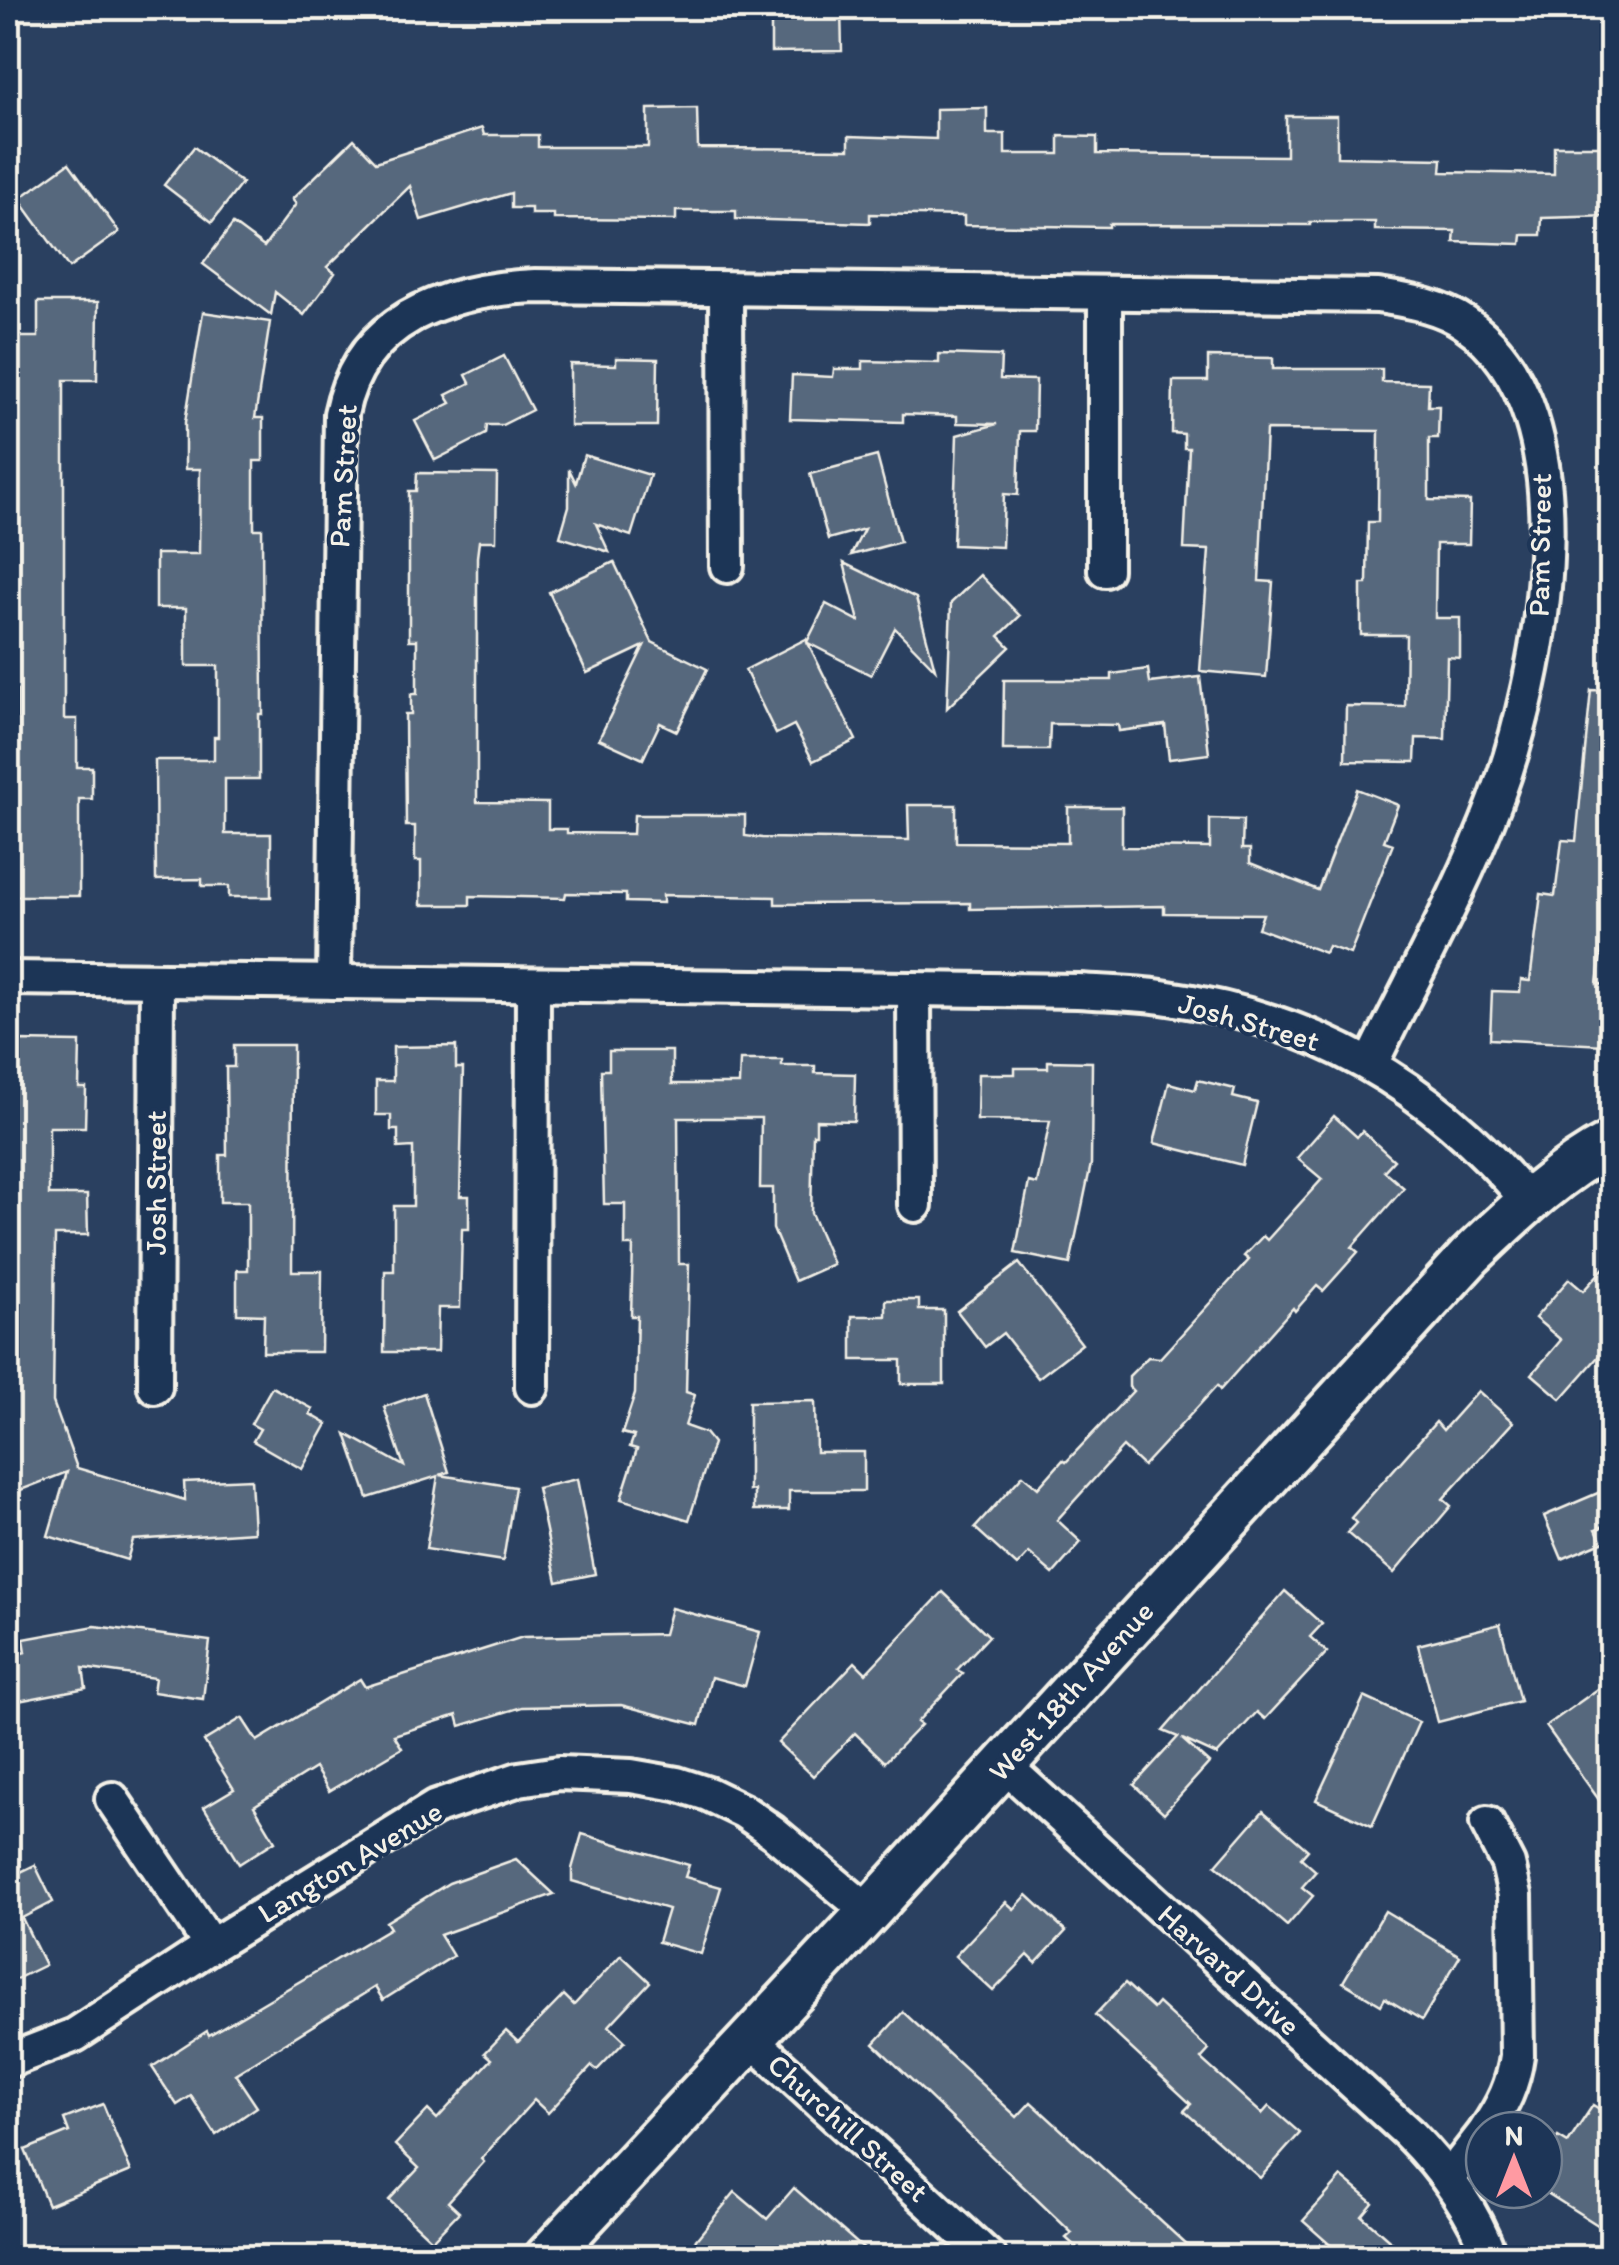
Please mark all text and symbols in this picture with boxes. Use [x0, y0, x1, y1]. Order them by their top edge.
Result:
street label: Pam Street [320, 403, 365, 549]
street label: Pam Street [1520, 473, 1559, 617]
street label: Josh Street [1174, 984, 1324, 1059]
street label: Josh Street [137, 1111, 174, 1255]
street label: West 18th Avenue [980, 1593, 1161, 1789]
street label: Langton Avenue [251, 1792, 449, 1931]
street label: Harvard Drive [1150, 1896, 1308, 2043]
street label: Churchill Street [760, 2046, 937, 2210]
north arrow [1464, 2110, 1564, 2210]
text: N [1505, 2118, 1523, 2152]

